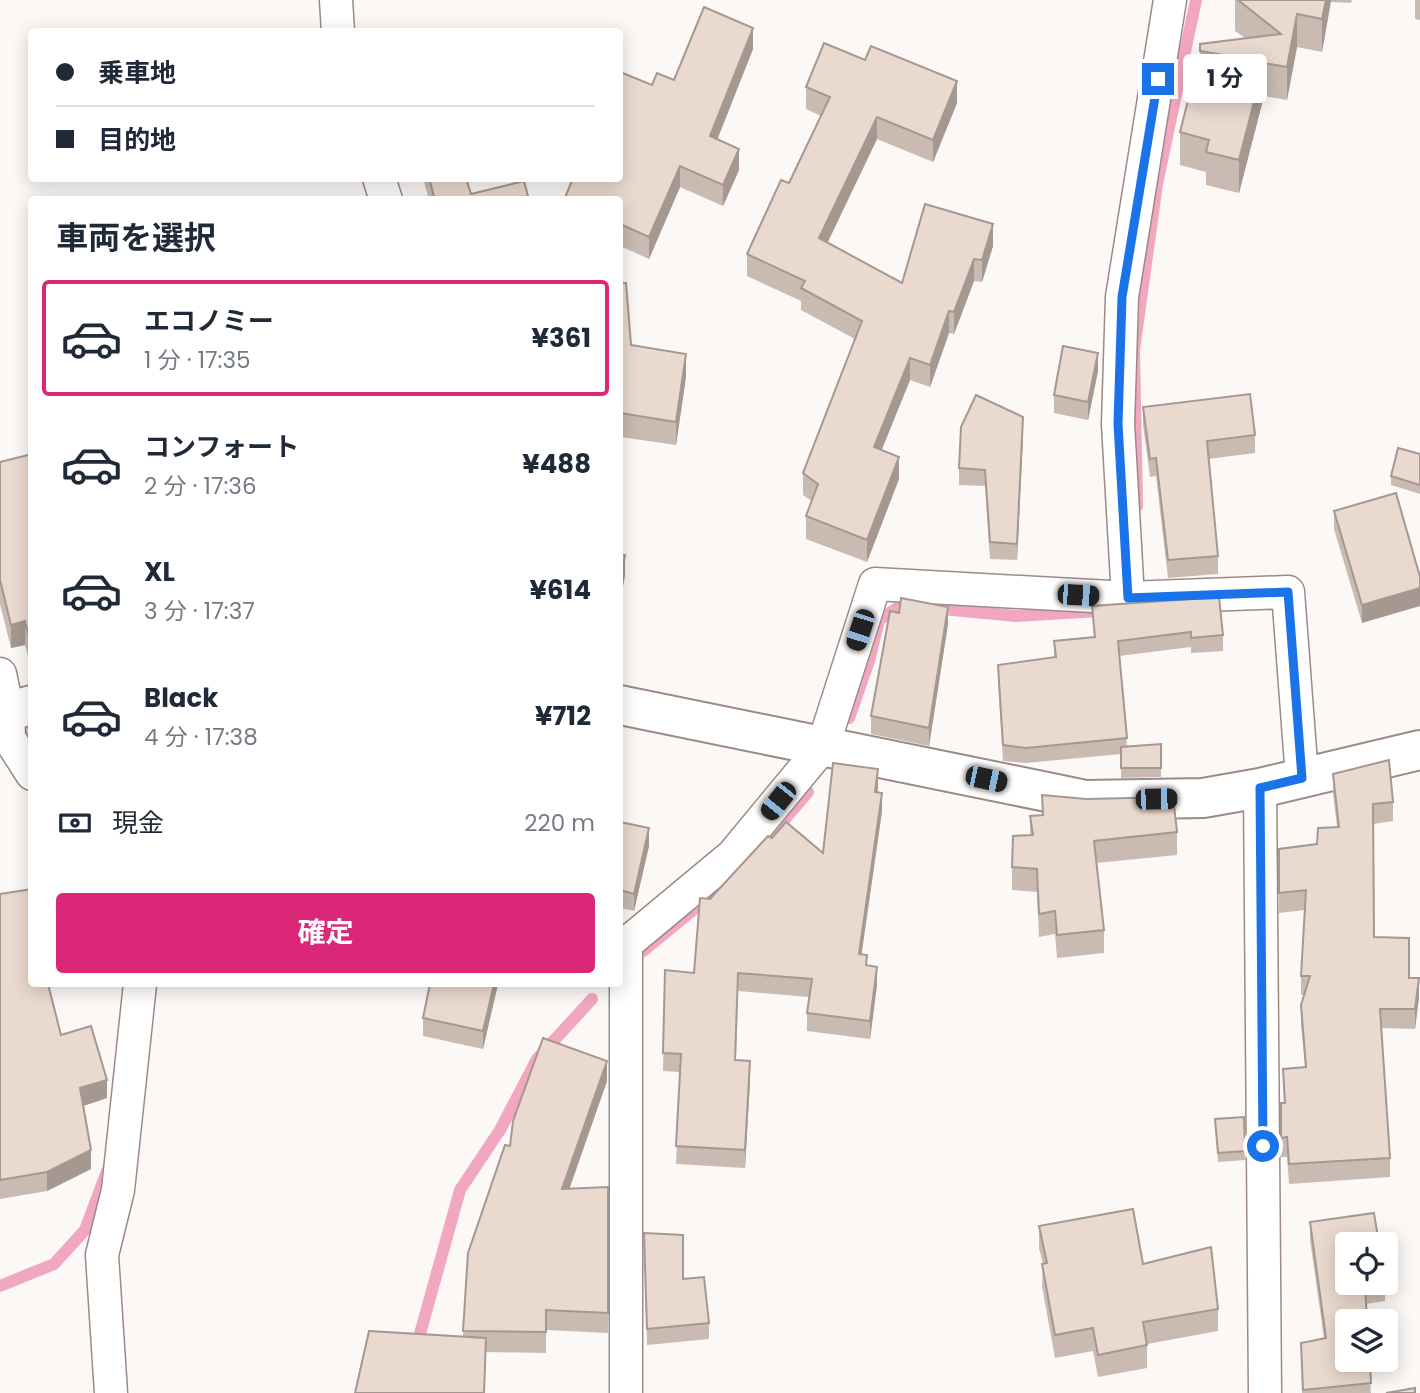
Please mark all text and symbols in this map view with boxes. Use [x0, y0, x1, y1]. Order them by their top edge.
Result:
text: 乗車地 [98, 55, 176, 91]
callout: 1 分 [1182, 55, 1266, 104]
text: 1 分 [1207, 62, 1243, 94]
route end [1142, 63, 1174, 95]
text: 目的地 [98, 122, 176, 158]
text: 車両を選択 [56, 215, 216, 260]
text: エコノミー [144, 303, 274, 339]
icon: car [60, 307, 123, 370]
text: ¥361 [531, 320, 591, 356]
text: 1 分 · 17:35 [144, 344, 250, 376]
text: コンフォート [144, 429, 299, 465]
icon: car [60, 433, 123, 496]
text: ¥488 [522, 446, 591, 482]
text: 2 分 · 17:36 [144, 470, 257, 502]
text: XL [144, 554, 175, 590]
icon: car [60, 559, 123, 622]
text: ¥614 [530, 572, 591, 608]
car [1057, 583, 1100, 607]
text: 3 分 · 17:37 [144, 595, 255, 627]
car [844, 607, 877, 653]
text: Black [144, 680, 218, 716]
icon: car [60, 685, 123, 748]
text: ¥712 [535, 698, 591, 734]
text: 4 分 · 17:38 [144, 721, 258, 753]
car [964, 764, 1009, 794]
car [757, 778, 800, 824]
car [1135, 788, 1178, 810]
icon: cash [56, 804, 94, 842]
text: 現金 [112, 805, 164, 841]
text: 220 m [524, 807, 595, 839]
button: 確定 [56, 893, 595, 973]
route start [1247, 1130, 1279, 1162]
map controls [1335, 1232, 1398, 1372]
button: locate [1335, 1232, 1398, 1295]
button: layers [1335, 1309, 1398, 1372]

